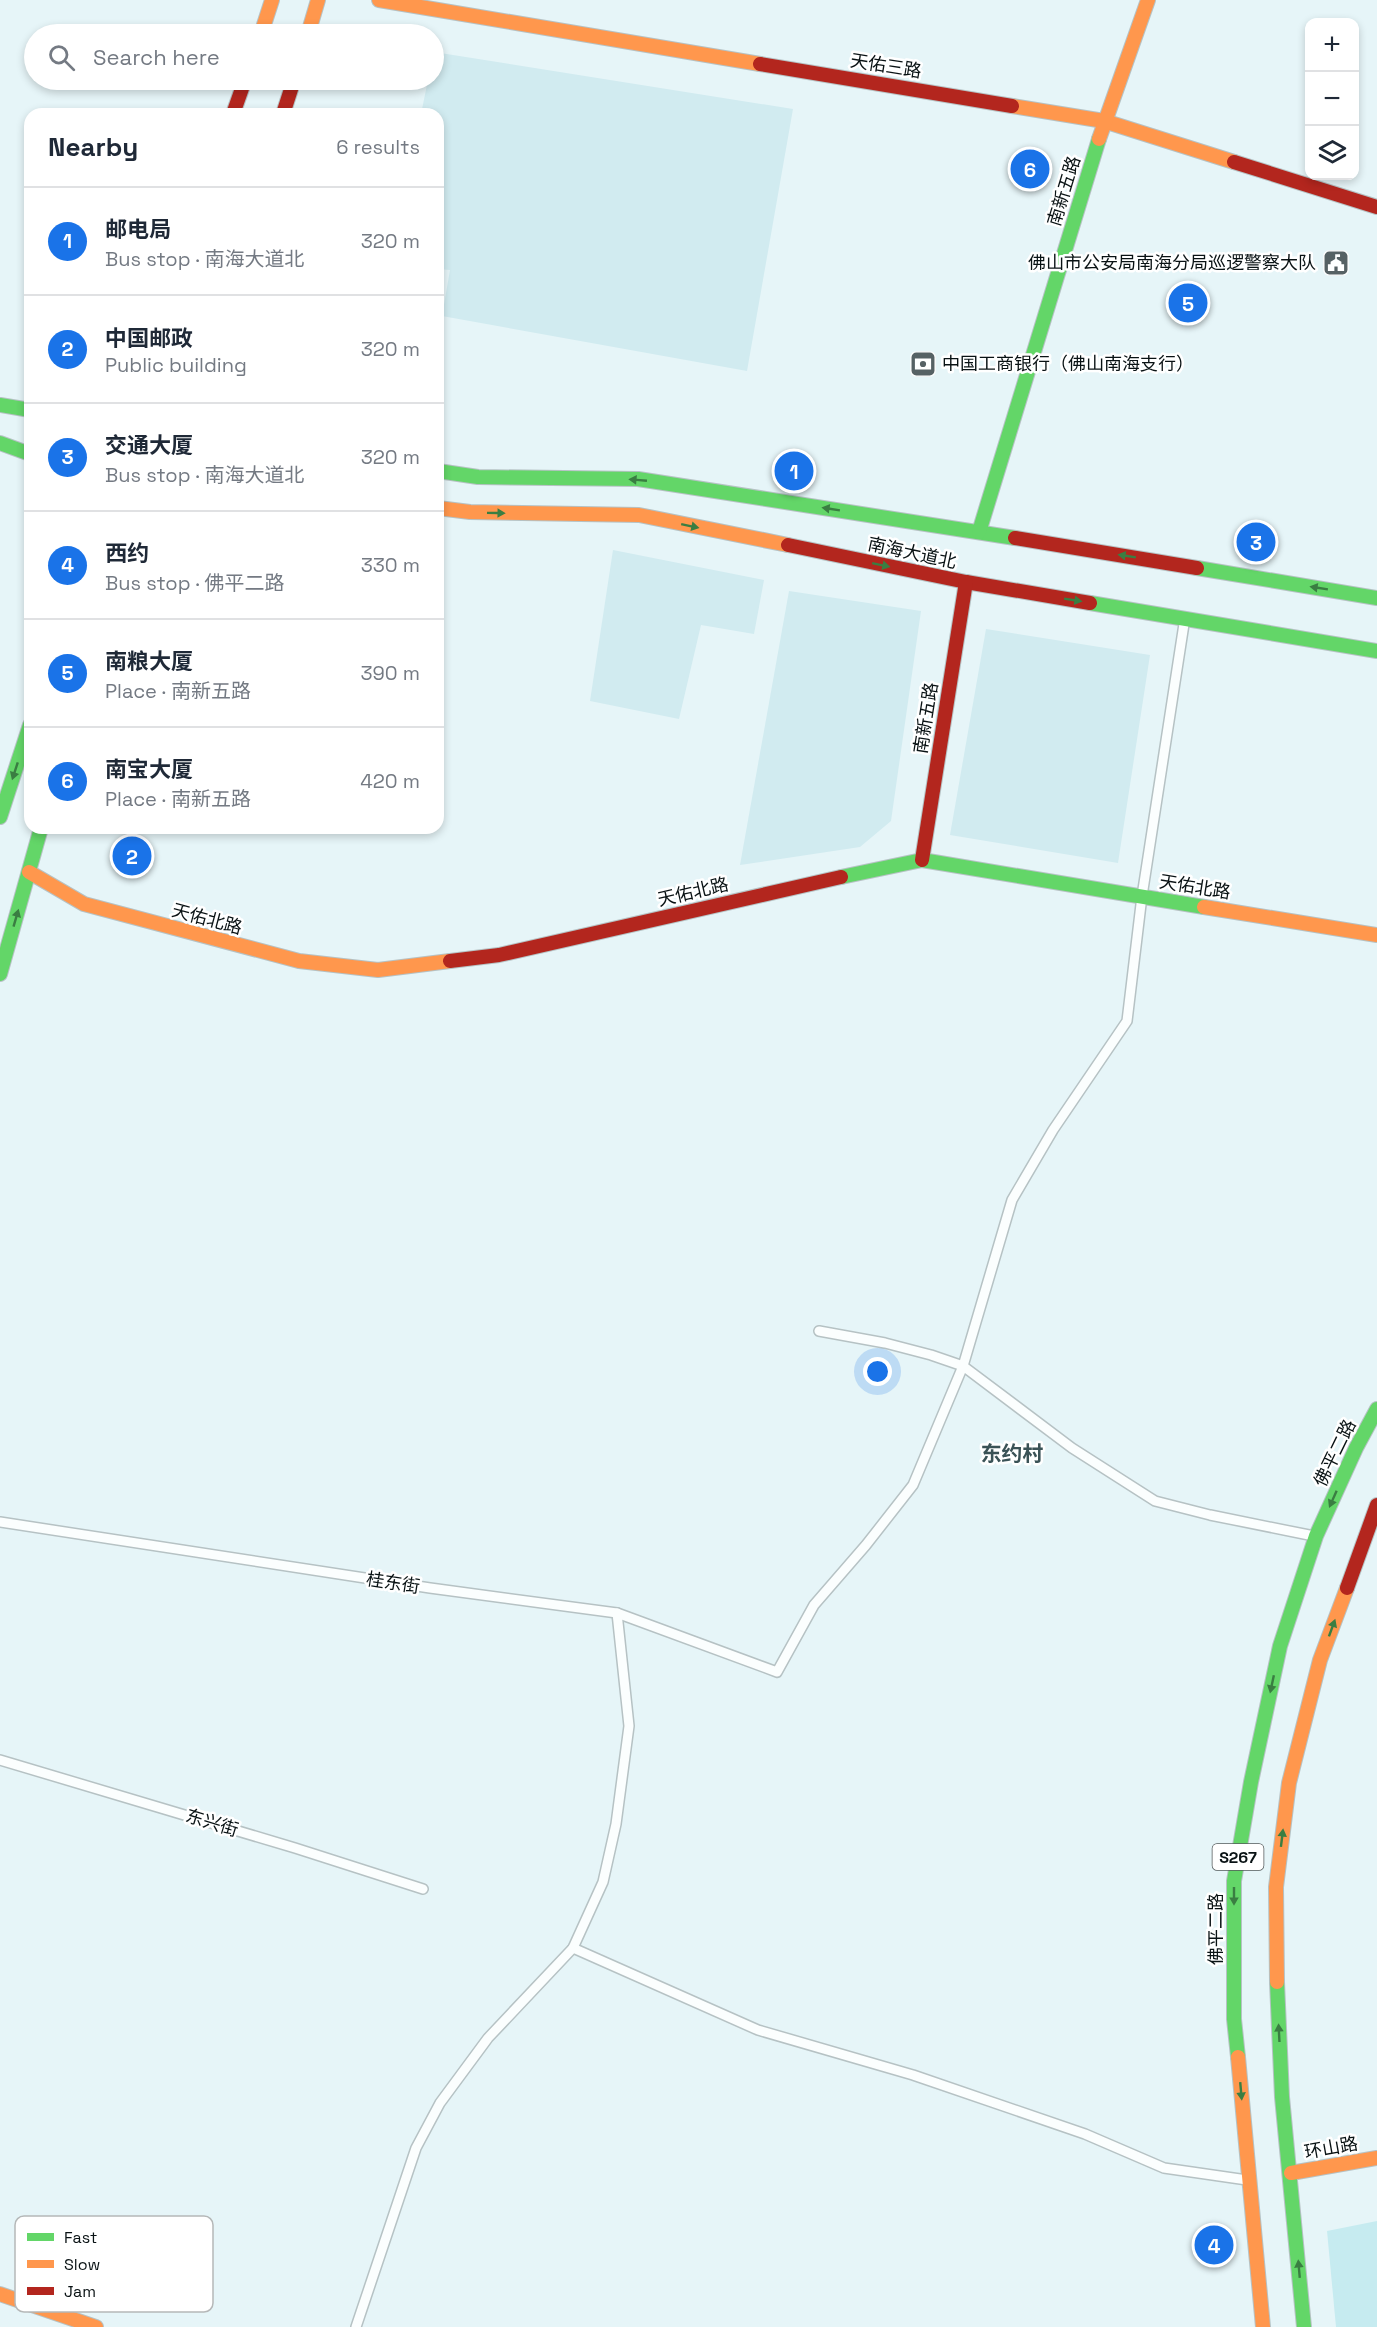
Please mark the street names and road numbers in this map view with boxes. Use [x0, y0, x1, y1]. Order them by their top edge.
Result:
street label: 天佑三路 [849, 49, 923, 82]
street label: 南新五路 [1042, 153, 1085, 229]
street label: 南海大道北 [866, 532, 959, 573]
street label: 南新五路 [909, 681, 942, 755]
street label: 天佑北路 [1158, 870, 1232, 903]
street label: 天佑北路 [655, 872, 731, 911]
street label: 天佑北路 [169, 898, 245, 939]
street label: 佛平二路 [1308, 1415, 1361, 1490]
street label: 桂东街 [365, 1567, 422, 1598]
street label: 东兴街 [183, 1804, 241, 1841]
road number: S267 [1212, 1844, 1264, 1870]
street label: 佛平二路 [1204, 1893, 1227, 1965]
street label: 环山路 [1302, 2131, 1359, 2164]

